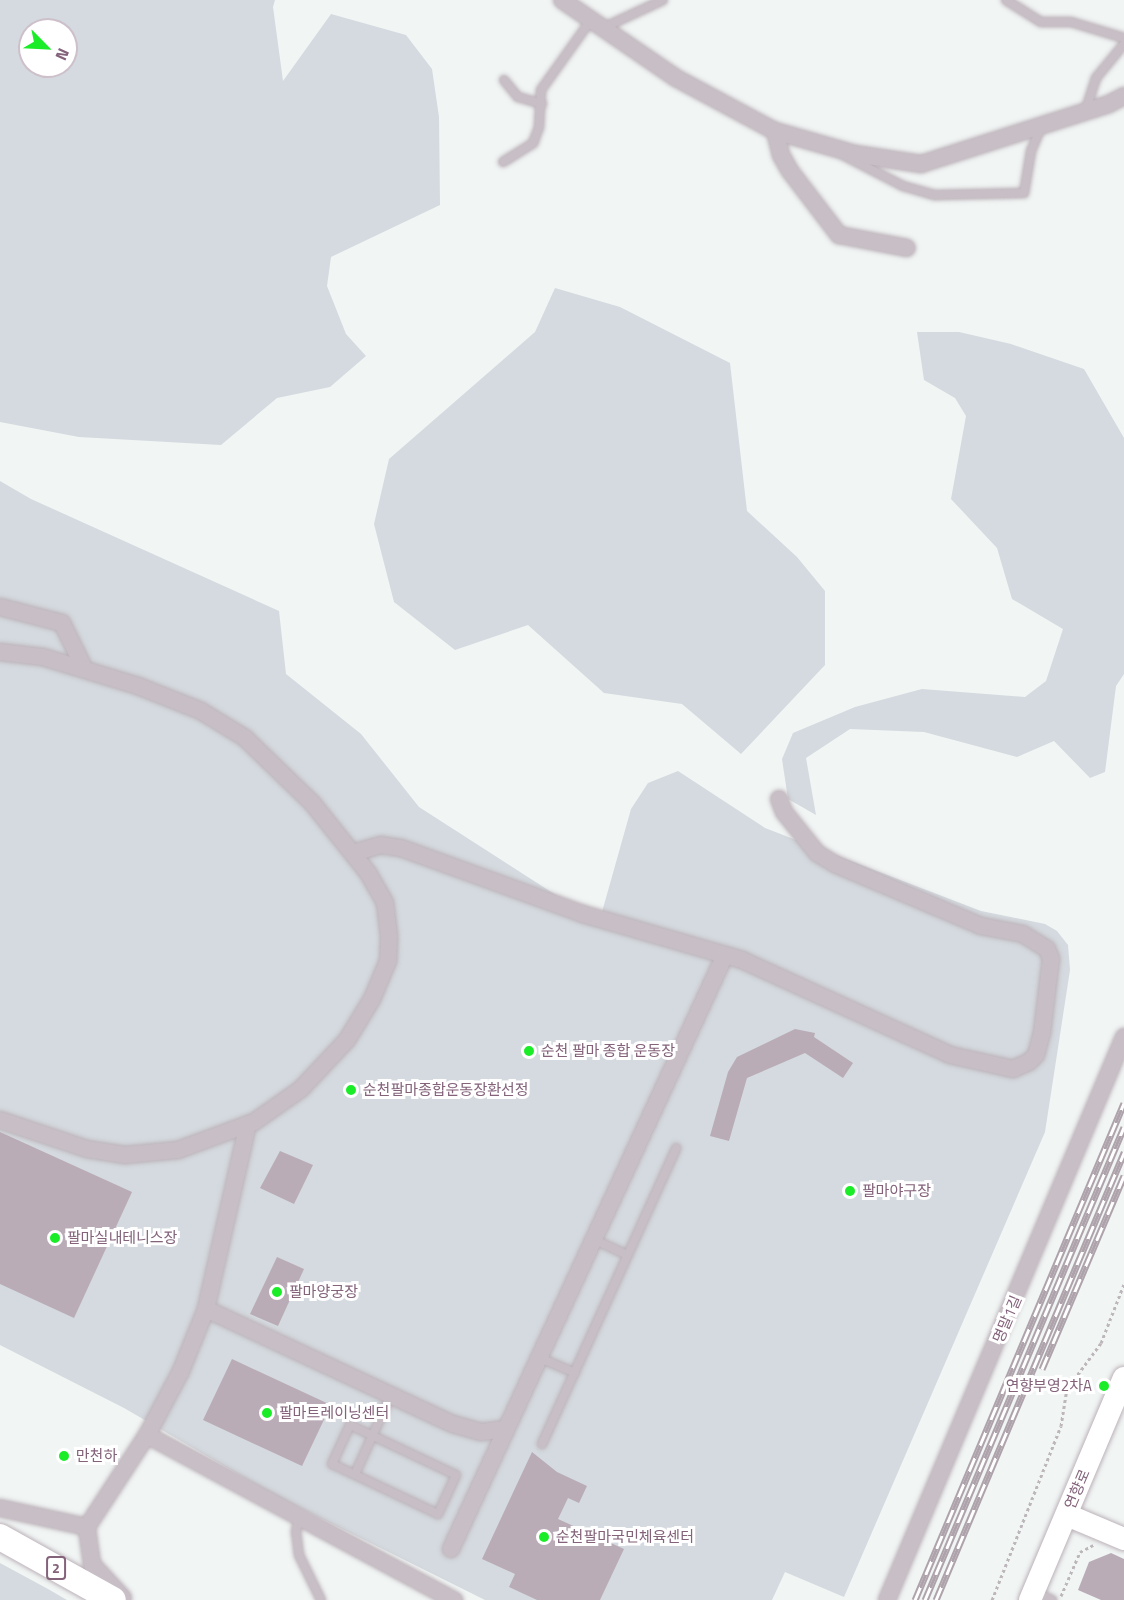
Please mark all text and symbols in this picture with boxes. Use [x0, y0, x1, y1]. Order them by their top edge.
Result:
north arrow [18, 18, 78, 78]
text: N [49, 45, 76, 64]
place label: 순천 팔마 종합 운동장 [541, 1042, 675, 1060]
marker: 순천 팔마 종합 운동장 [522, 1044, 536, 1058]
place label: 순천팔마종합운동장환선정 [363, 1081, 529, 1099]
marker: 순천팔마종합운동장환선정 [344, 1083, 358, 1097]
place label: 팔마야구장 [862, 1182, 931, 1200]
marker: 팔마야구장 [843, 1184, 857, 1198]
place label: 팔마실내테니스장 [67, 1229, 177, 1247]
marker: 팔마실내테니스장 [48, 1231, 62, 1245]
place label: 팔마양궁장 [289, 1283, 358, 1301]
marker: 팔마양궁장 [270, 1285, 284, 1299]
street label: 명말1길 [989, 1293, 1025, 1345]
place label: 연향부영2차A [1006, 1377, 1092, 1395]
marker: 연향부영2차A [1097, 1379, 1111, 1393]
place label: 팔마트레이닝센터 [279, 1404, 389, 1422]
marker: 팔마트레이닝센터 [260, 1406, 274, 1420]
place label: 만천하 [76, 1447, 117, 1465]
marker: 만천하 [57, 1449, 71, 1463]
street label: 연향로 [1061, 1466, 1093, 1512]
place label: 순천팔마국민체육센터 [556, 1528, 694, 1546]
marker: 순천팔마국민체육센터 [537, 1530, 551, 1544]
road number: 2 [46, 1557, 66, 1579]

